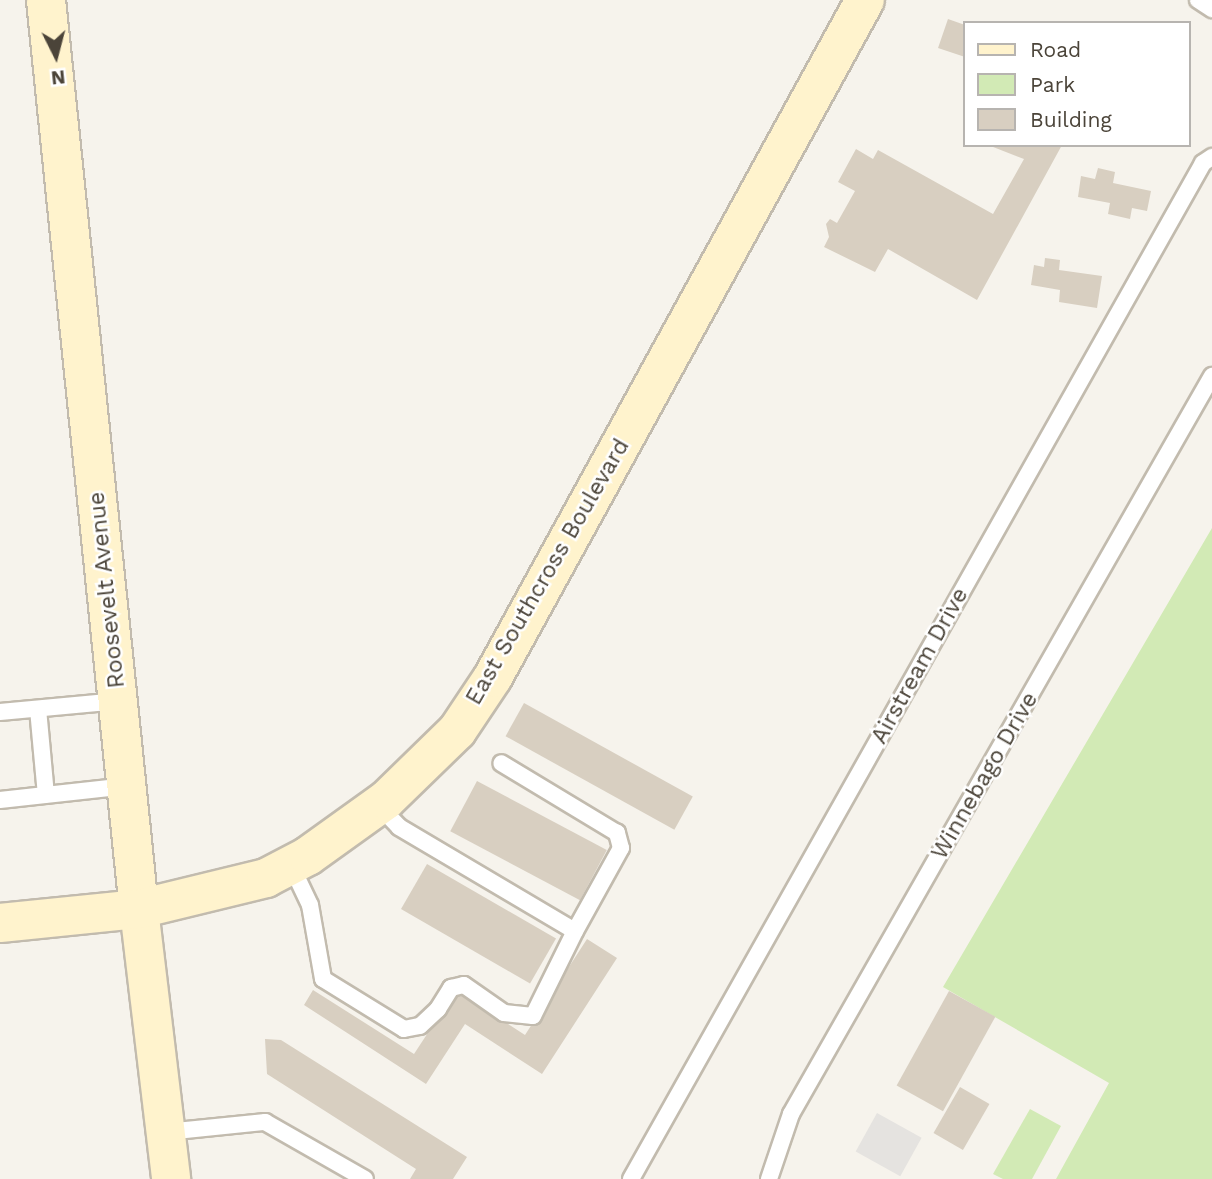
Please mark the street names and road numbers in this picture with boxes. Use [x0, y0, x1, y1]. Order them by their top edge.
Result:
street label: East Southcross Boulevard [460, 434, 636, 710]
street label: Roosevelt Avenue [83, 490, 131, 690]
street label: Airstream Drive [866, 583, 974, 749]
street label: Winnebago Drive [926, 687, 1044, 865]

